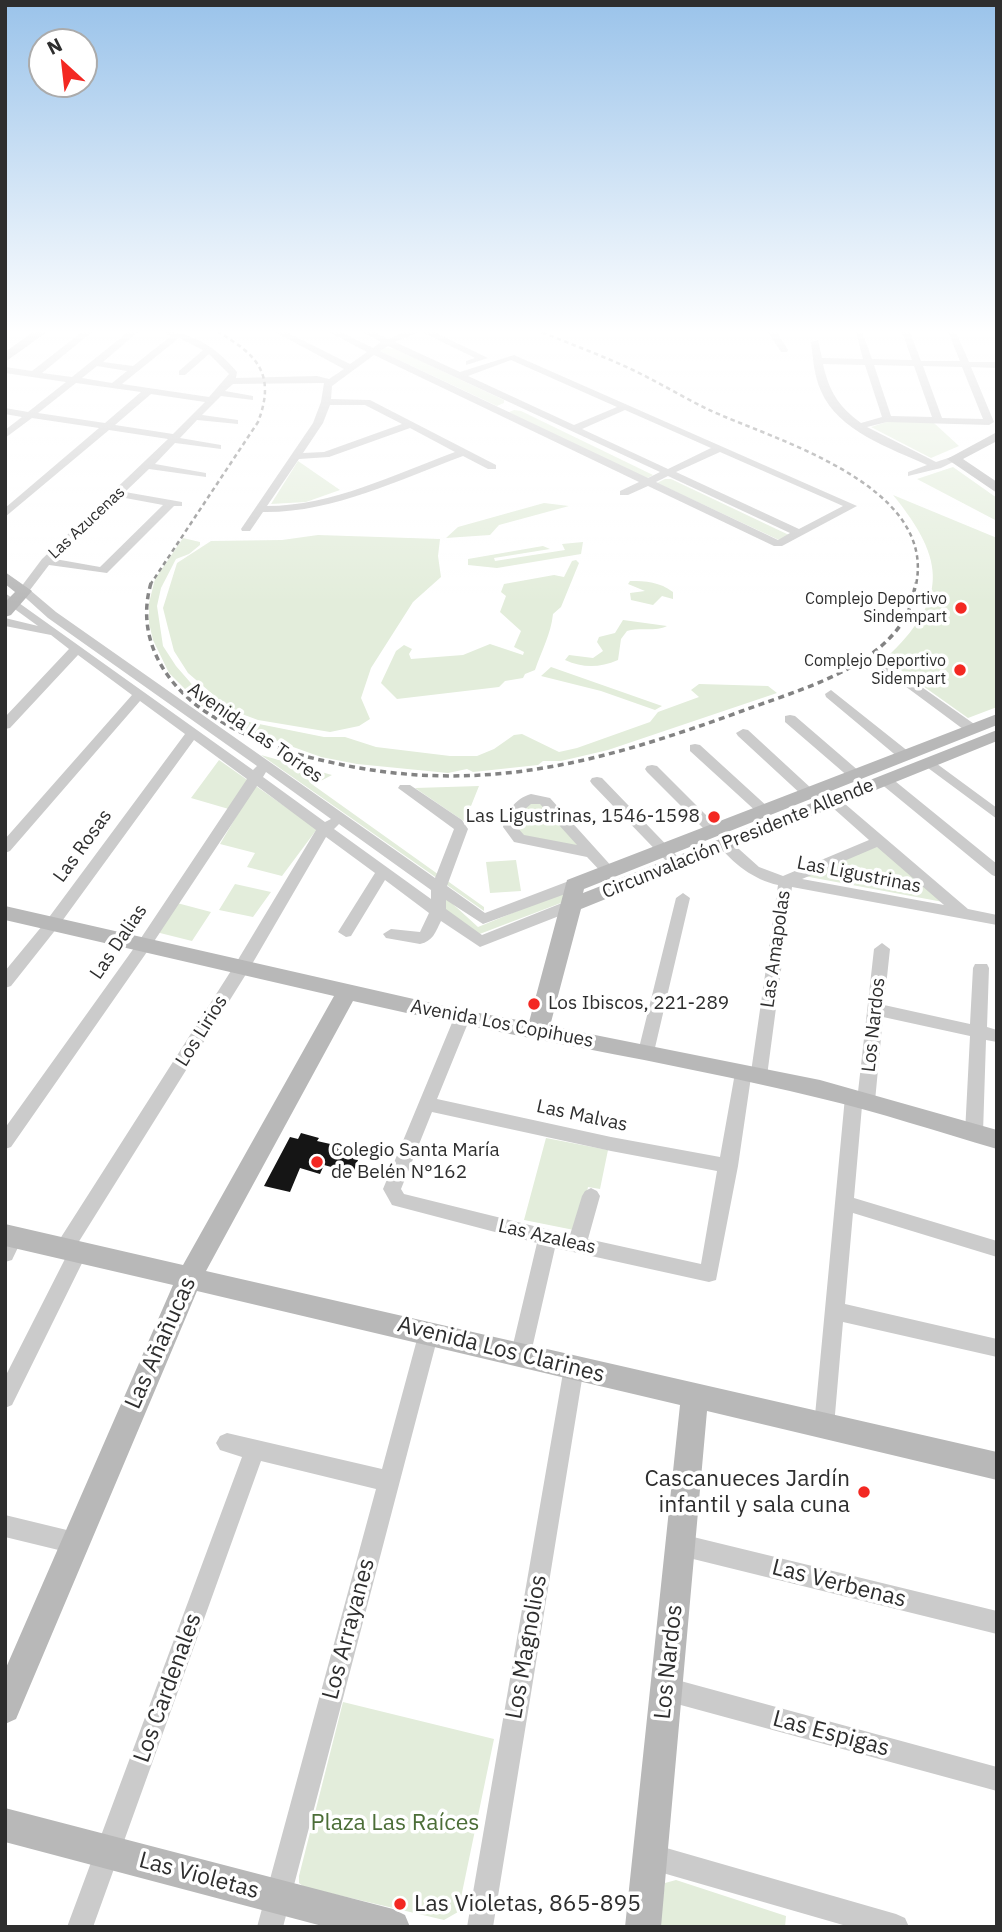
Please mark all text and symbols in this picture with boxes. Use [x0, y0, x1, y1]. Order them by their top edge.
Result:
north arrow [28, 28, 98, 98]
text: N [43, 32, 66, 60]
street label: Las Azucenas [45, 483, 129, 563]
place label: Complejo Deportivo Sindempart [805, 589, 947, 627]
marker: Complejo Deportivo Sindempart [953, 600, 969, 616]
place label: Complejo Deportivo Sidempart [804, 651, 946, 689]
marker: Complejo Deportivo Sidempart [952, 662, 968, 678]
street label: Avenida Las Torres [183, 678, 327, 788]
street label: Circunvalación Presidente Allende [599, 774, 877, 904]
street label: Las Rosas [49, 805, 117, 887]
place label: Las Ligustrinas, 1546-1598 [466, 806, 700, 828]
marker: Las Ligustrinas, 1546-1598 [706, 809, 722, 825]
street label: Las Ligustrinas [795, 852, 923, 898]
street label: Las Amapolas [756, 889, 796, 1009]
street label: Las Dalias [86, 900, 152, 984]
street label: Los Nardos [858, 977, 890, 1073]
street label: Los Lirios [171, 991, 233, 1071]
place label: Los Ibiscos, 221-289 [548, 993, 729, 1015]
street label: Avenida Los Copihues [409, 995, 595, 1053]
marker: Los Ibiscos, 221-289 [526, 996, 542, 1012]
street label: Las Malvas [534, 1095, 630, 1137]
place label: Colegio Santa María de Belén N°162 [331, 1140, 500, 1184]
marker: Colegio Santa María de Belén N°162 [309, 1154, 325, 1170]
street label: Las Azaleas [496, 1215, 598, 1259]
street label: Las Añañucas [120, 1273, 202, 1413]
street label: Avenida Los Clarines [395, 1311, 607, 1389]
place label: Cascanueces Jardín infantil y sala cuna [644, 1465, 850, 1519]
marker: Cascanueces Jardín infantil y sala cuna [856, 1484, 872, 1500]
street label: Las Verbenas [769, 1554, 909, 1614]
street label: Los Arrayanes [317, 1555, 381, 1703]
street label: Los Magnolios [501, 1573, 553, 1721]
street label: Los Nardos [649, 1603, 689, 1721]
street label: Los Cardenales [128, 1609, 208, 1767]
street label: Las Espigas [770, 1705, 892, 1763]
park label: Plaza Las Raíces [310, 1809, 480, 1837]
street label: Las Violetas [136, 1847, 262, 1905]
place label: Las Violetas, 865-895 [414, 1890, 641, 1918]
marker: Las Violetas, 865-895 [392, 1896, 408, 1912]

